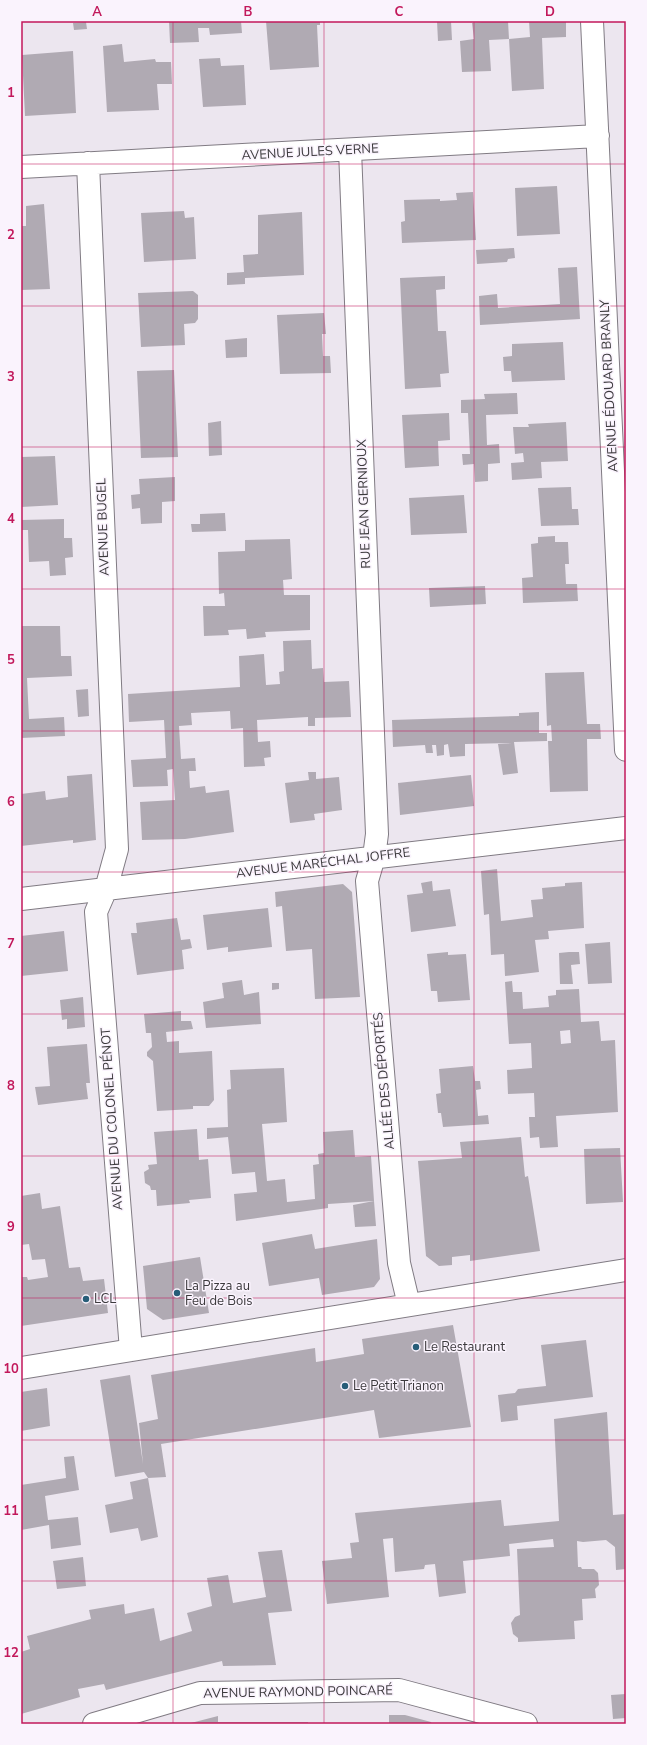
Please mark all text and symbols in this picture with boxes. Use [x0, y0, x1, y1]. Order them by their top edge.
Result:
text: A [92, 3, 102, 21]
text: B [244, 3, 253, 21]
text: C [395, 3, 404, 21]
text: D [545, 3, 555, 21]
text: 1 [7, 84, 15, 102]
street label: AVENUE JULES VERNE [241, 139, 379, 165]
text: 2 [7, 226, 15, 244]
street label: AVENUE ÉDOUARD BRANLY [594, 299, 623, 473]
text: 3 [7, 368, 15, 386]
street label: RUE JEAN GERNIOUX [353, 438, 375, 569]
street label: AVENUE BUGEL [92, 478, 114, 576]
text: 4 [7, 510, 15, 528]
text: 5 [7, 651, 15, 669]
text: 6 [7, 793, 15, 811]
street label: AVENUE MARÉCHAL JOFFRE [235, 842, 411, 883]
text: 7 [7, 935, 15, 953]
street label: ALLÉE DES DÉPORTÉS [368, 1012, 399, 1150]
street label: AVENUE DU COLONEL PÉNOT [96, 1027, 127, 1211]
text: 8 [7, 1077, 15, 1095]
text: 9 [7, 1218, 15, 1236]
place label: La Pizza au Feu de Bois [185, 1277, 253, 1310]
marker: La Pizza au Feu de Bois [172, 1288, 182, 1298]
place label: LCL [94, 1290, 116, 1308]
marker: LCL [81, 1294, 91, 1304]
place label: Le Restaurant [424, 1338, 505, 1356]
marker: Le Restaurant [411, 1342, 421, 1352]
text: 10 [3, 1360, 19, 1378]
place label: Le Petit Trianon [353, 1377, 444, 1395]
marker: Le Petit Trianon [340, 1381, 350, 1391]
text: 11 [3, 1502, 19, 1520]
text: 12 [3, 1644, 19, 1662]
street label: AVENUE RAYMOND POINCARÉ [203, 1680, 393, 1703]

